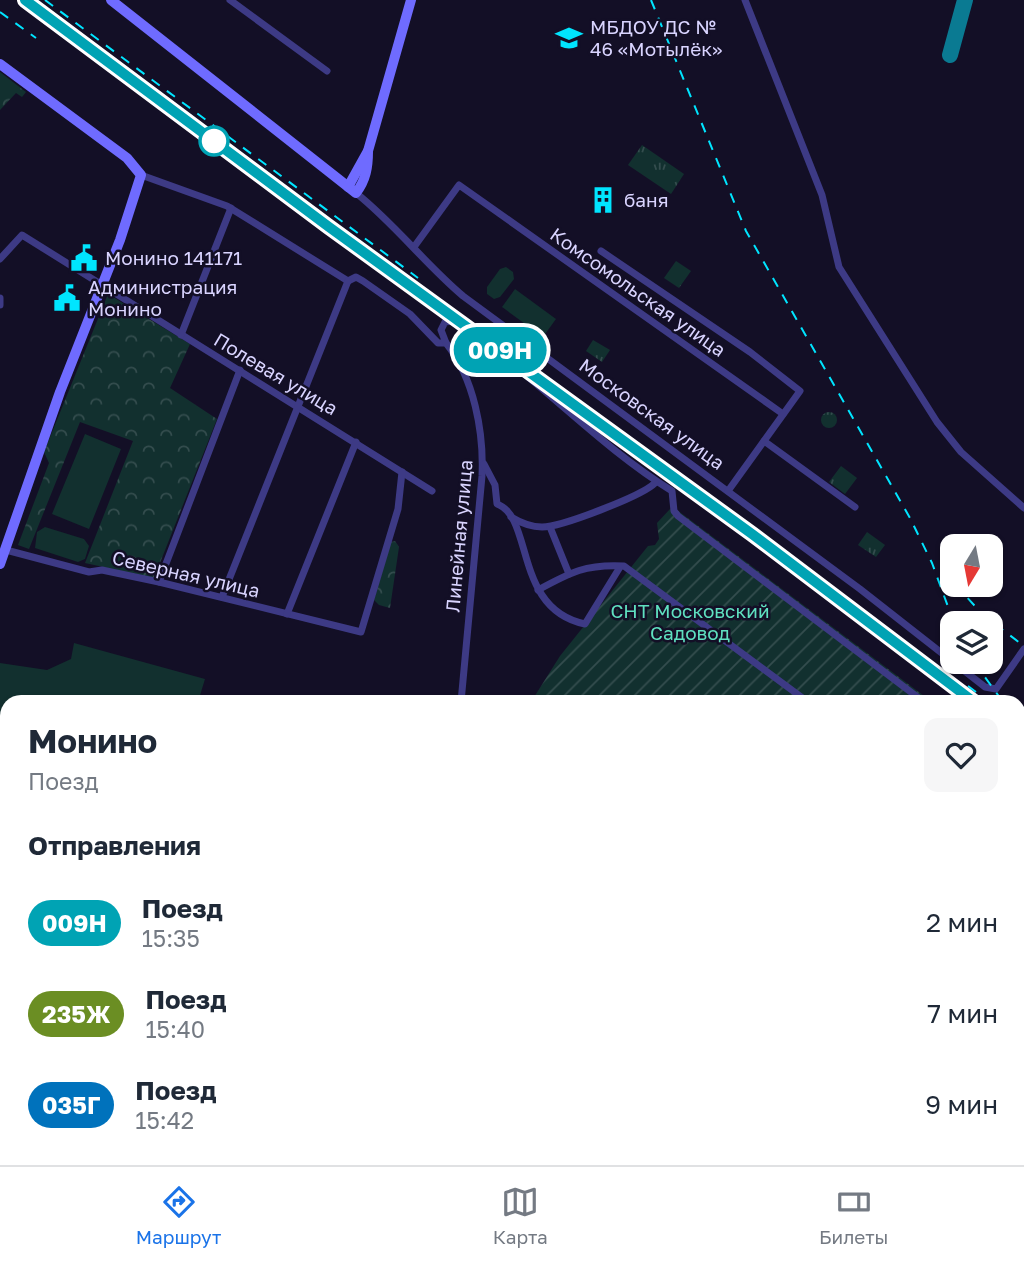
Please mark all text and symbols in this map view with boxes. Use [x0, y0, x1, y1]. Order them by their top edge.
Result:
place label: МБДОУ ДC № 46 «Мотылёк» [590, 15, 723, 60]
school or university icon: МБДОУ ДC № 46 «Мотылёк» [554, 23, 584, 53]
unlabelled marker [199, 126, 229, 156]
building icon: баня [588, 185, 618, 215]
place label: баня [624, 188, 668, 211]
street label: Комсомольская улица [546, 222, 730, 361]
public building icon: Монино 141171 [69, 243, 99, 273]
place label: Монино 141171 [105, 246, 242, 269]
place label: Администрация Монино [88, 275, 237, 320]
public building icon: Администрация Монино [52, 283, 82, 313]
line badge: 009Н [451, 327, 549, 373]
street label: Полевая улица [210, 328, 342, 420]
text: 009Н [468, 335, 532, 364]
street label: Московская улица [575, 353, 729, 474]
street label: Линейная улица [440, 459, 477, 613]
north arrow [940, 534, 1003, 597]
map controls [940, 534, 1003, 674]
street label: Северная улица [110, 545, 262, 602]
park label: СНТ Московский Садовод [610, 599, 770, 644]
button: layers [940, 611, 1003, 674]
button: heart [924, 718, 998, 792]
text: Монино [28, 721, 157, 760]
text: Поезд [28, 767, 98, 795]
text: Отправления [28, 830, 201, 861]
text: Поезд [142, 893, 223, 924]
text: 2 мин [926, 907, 998, 938]
text: 009Н [42, 908, 107, 937]
text: 15:35 [142, 924, 200, 952]
text: Поезд [145, 984, 227, 1015]
text: 7 мин [927, 998, 998, 1029]
text: 235Ж [42, 999, 110, 1028]
text: 15:40 [145, 1015, 205, 1043]
text: Поезд [135, 1075, 216, 1106]
text: 9 мин [925, 1089, 998, 1120]
text: 035Г [42, 1090, 100, 1119]
text: 15:42 [135, 1106, 194, 1134]
tab: Маршрут [136, 1183, 221, 1248]
tab: Карта [493, 1183, 548, 1248]
tab: Билеты [819, 1183, 888, 1248]

